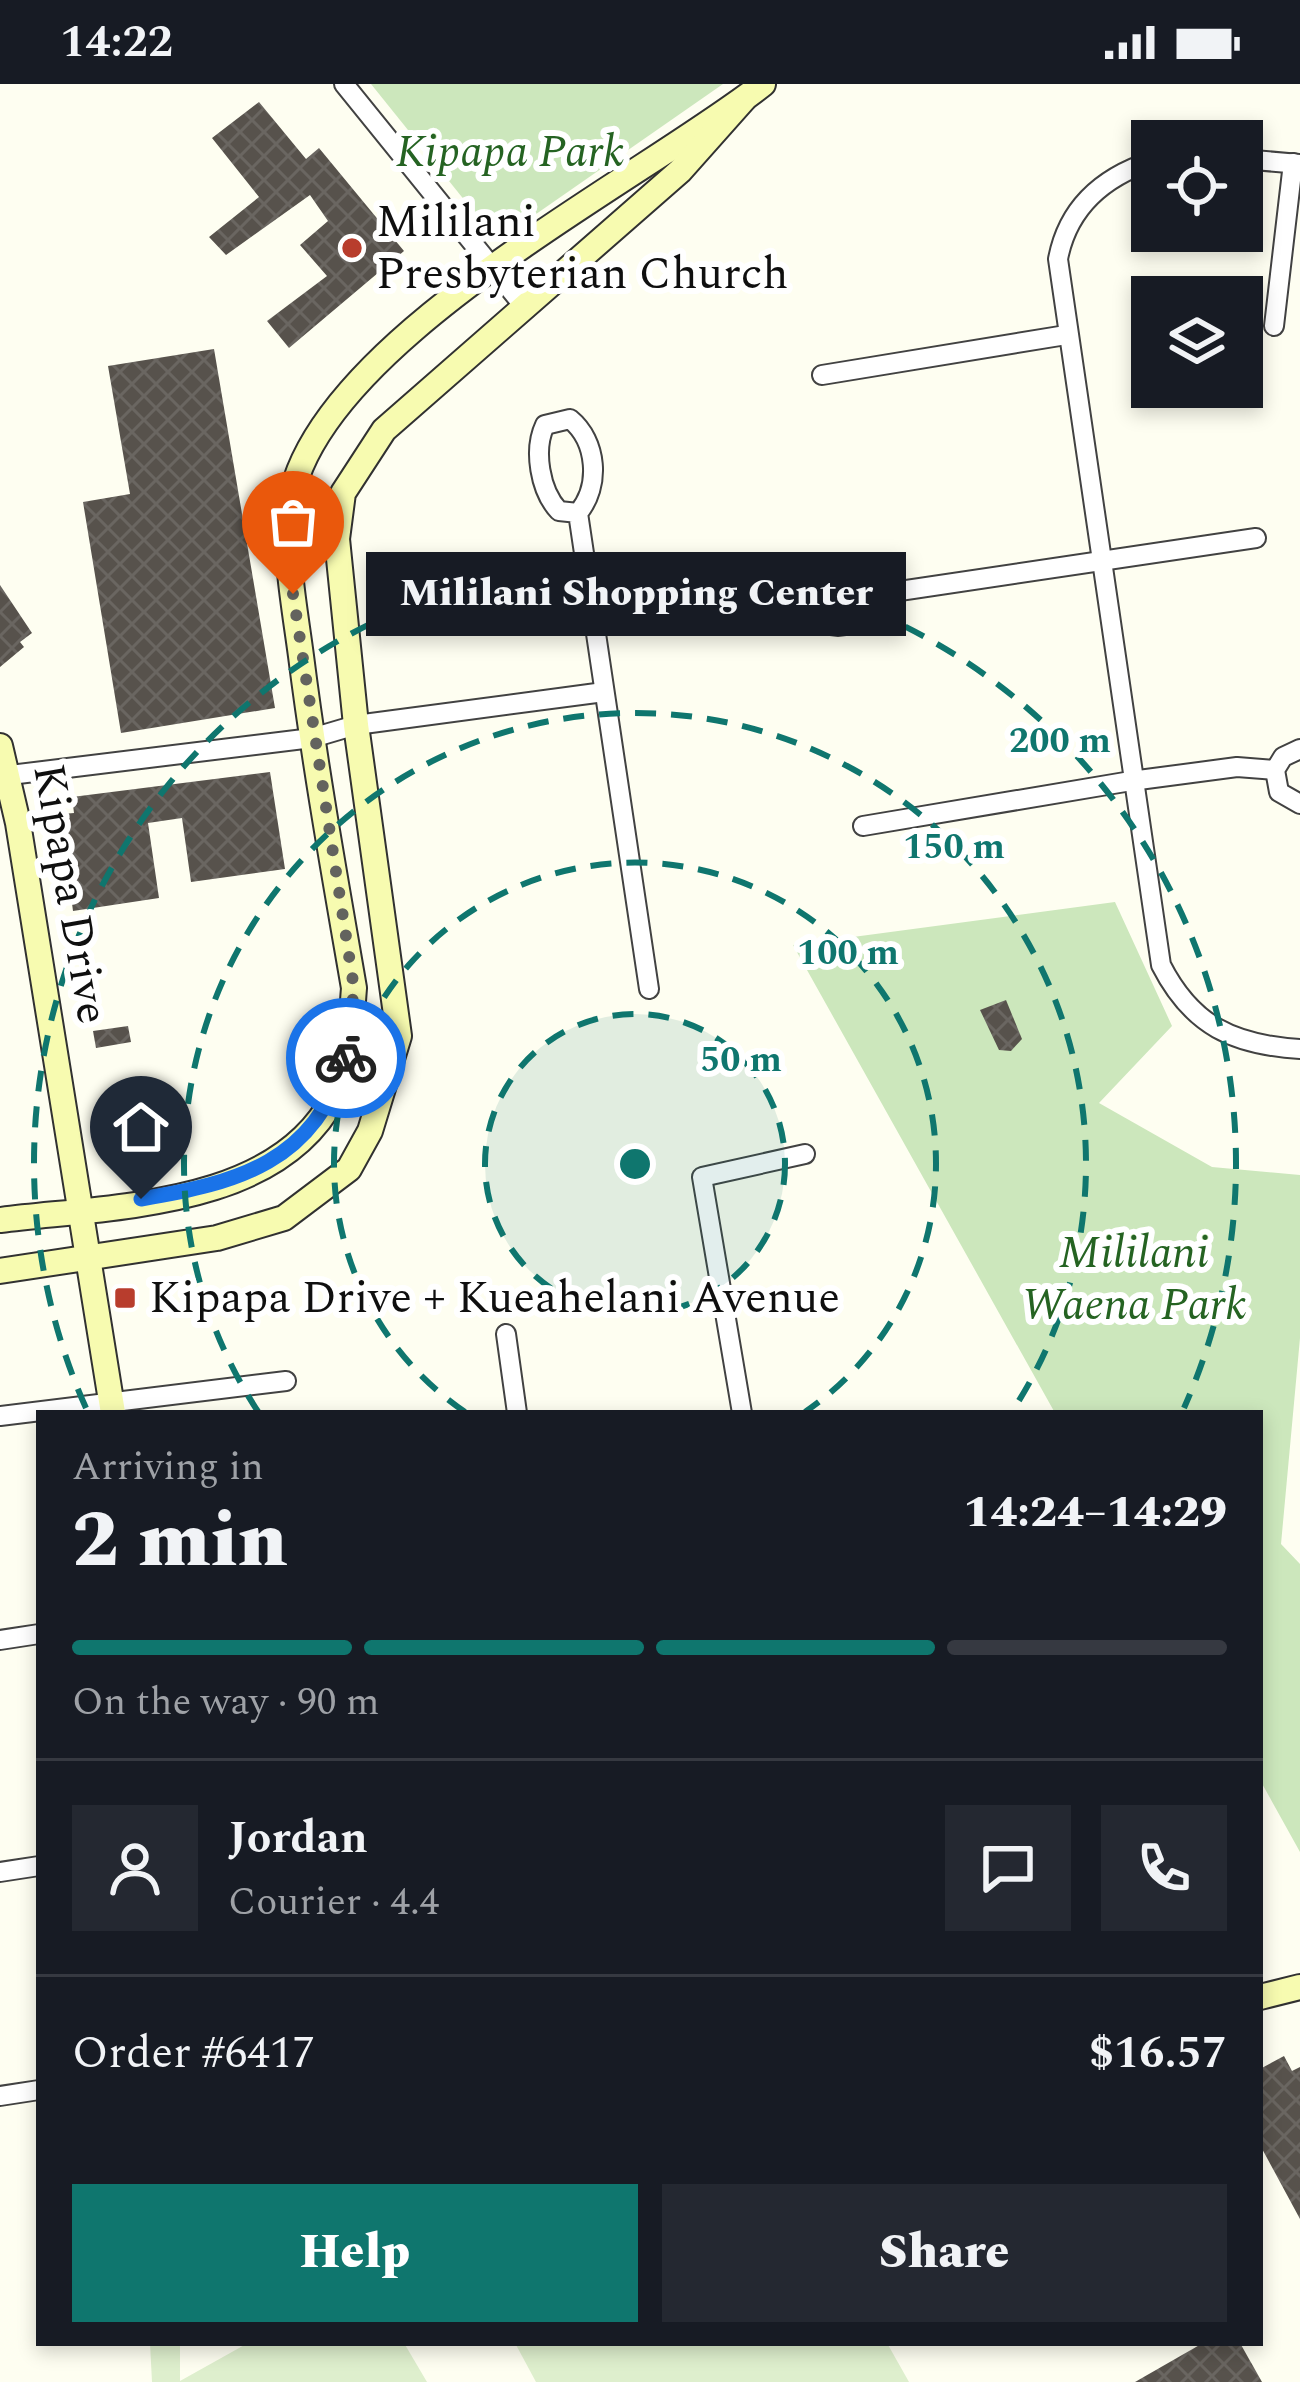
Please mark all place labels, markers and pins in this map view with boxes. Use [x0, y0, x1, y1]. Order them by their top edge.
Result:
place label: Mililani Presbyterian Church [376, 188, 789, 309]
marker: Mililani Presbyterian Church [339, 235, 365, 261]
pin [242, 471, 344, 594]
callout: Mililani Shopping Center [365, 552, 905, 636]
pin [90, 1076, 192, 1199]
centre of rings [614, 1143, 656, 1185]
place label: Kipapa Drive + Kueahelani Avenue [149, 1264, 840, 1333]
marker: Kipapa Drive + Kueahelani Avenue [112, 1285, 138, 1311]

